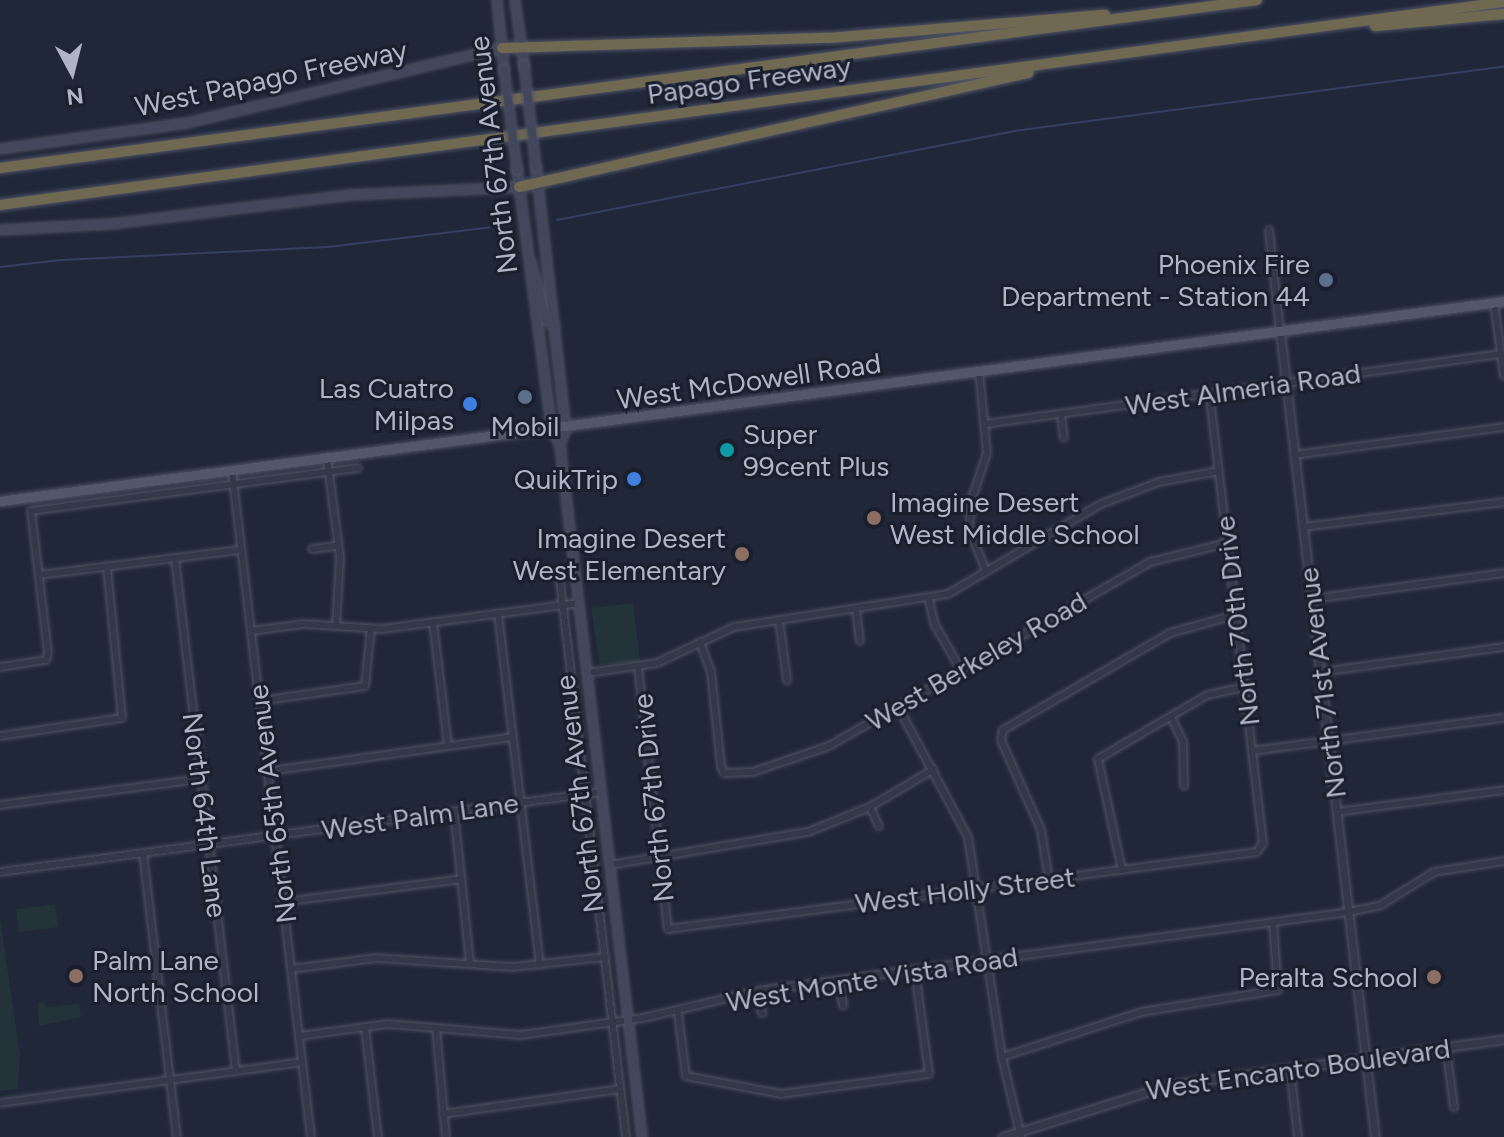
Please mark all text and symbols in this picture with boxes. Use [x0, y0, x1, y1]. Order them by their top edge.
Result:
north arrow [32, 32, 112, 112]
street label: West Papago Freeway [132, 33, 410, 123]
street label: North 67th Avenue [462, 34, 524, 276]
street label: Papago Freeway [645, 49, 853, 111]
text: N [65, 82, 85, 111]
place label: Phoenix Fire Department - Station 44 [1001, 247, 1310, 313]
marker: Phoenix Fire Department - Station 44 [1317, 271, 1335, 289]
street label: West McDowell Road [615, 346, 883, 416]
street label: West Almeria Road [1123, 356, 1363, 422]
place label: Las Cuatro Milpas [319, 371, 454, 437]
marker: Mobil [516, 388, 534, 406]
marker: Las Cuatro Milpas [461, 395, 479, 413]
place label: Mobil [491, 409, 559, 443]
place label: Super 99cent Plus [743, 417, 889, 483]
marker: Super 99cent Plus [718, 441, 736, 459]
place label: QuikTrip [514, 462, 618, 496]
marker: QuikTrip [625, 470, 643, 488]
place label: Imagine Desert West Middle School [890, 485, 1140, 551]
marker: Imagine Desert West Middle School [865, 509, 883, 527]
street label: North 70th Drive [1207, 514, 1267, 728]
place label: Imagine Desert West Elementary [513, 521, 726, 587]
marker: Imagine Desert West Elementary [733, 545, 751, 563]
street label: North 71st Avenue [1291, 566, 1353, 800]
street label: West Berkeley Road [860, 584, 1092, 738]
street label: North 67th Avenue [548, 673, 610, 915]
street label: North 65th Avenue [241, 683, 303, 925]
street label: North 67th Drive [625, 692, 681, 904]
street label: North 64th Lane [176, 710, 234, 920]
street label: West Palm Lane [319, 786, 521, 846]
street label: West Holly Street [853, 860, 1077, 920]
street label: West Monte Vista Road [724, 939, 1020, 1019]
place label: Palm Lane North School [92, 943, 259, 1009]
place label: Peralta School [1239, 960, 1418, 994]
marker: Palm Lane North School [67, 967, 85, 985]
marker: Peralta School [1425, 968, 1443, 986]
street label: West Encanto Boulevard [1144, 1031, 1452, 1107]

